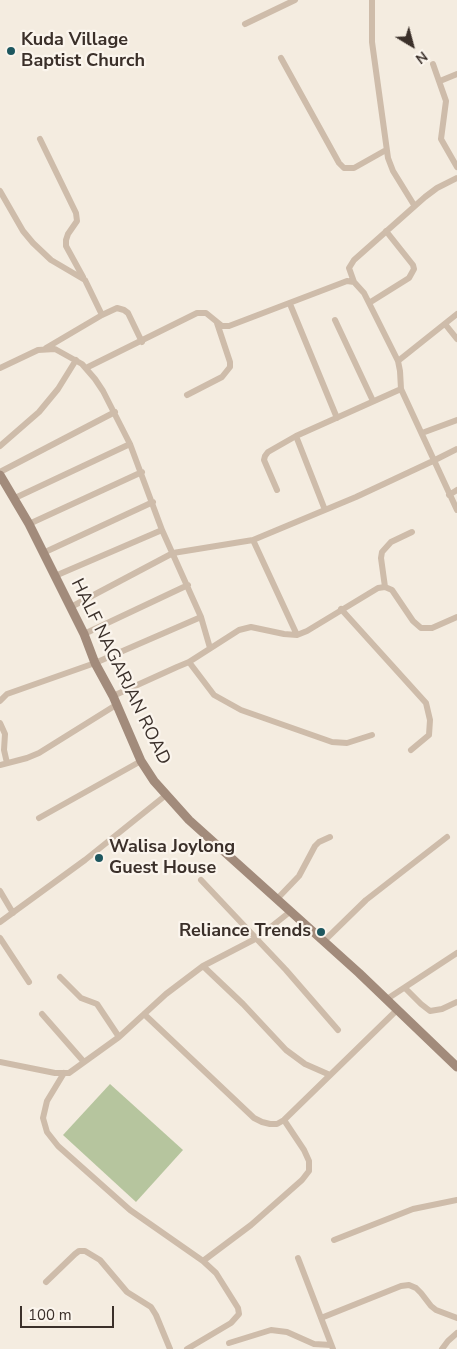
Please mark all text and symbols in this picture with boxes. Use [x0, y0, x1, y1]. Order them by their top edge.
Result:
north arrow [387, 20, 437, 70]
place label: Kuda Village Baptist Church [21, 30, 145, 72]
marker: Kuda Village Baptist Church [5, 45, 17, 57]
text: N [411, 47, 431, 68]
street label: HALF NAGARJAN ROAD [65, 575, 175, 769]
place label: Walisa Joylong Guest House [109, 837, 235, 880]
marker: Walisa Joylong Guest House [93, 852, 105, 864]
place label: Reliance Trends [179, 921, 311, 943]
marker: Reliance Trends [315, 926, 327, 938]
scale bar [22, 1296, 116, 1328]
text: 100 m [28, 1305, 72, 1325]

